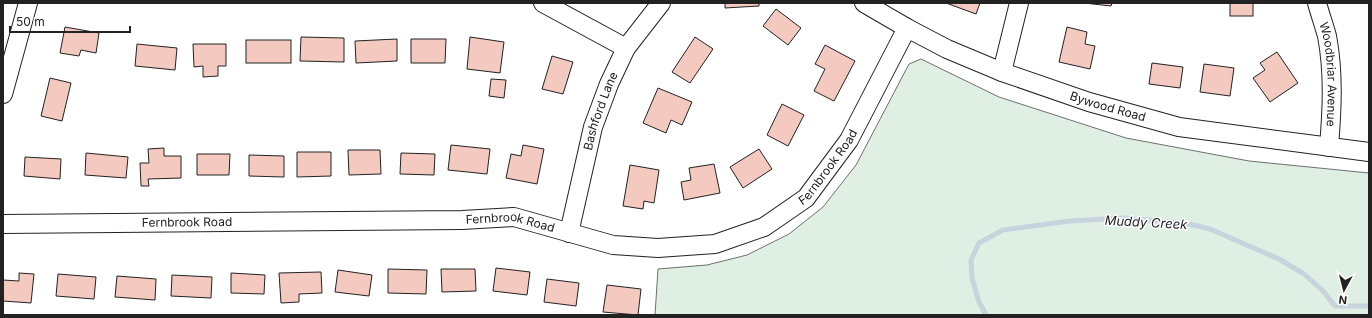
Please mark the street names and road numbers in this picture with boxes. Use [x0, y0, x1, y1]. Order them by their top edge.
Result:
street label: Woodbriar Avenue [1316, 20, 1340, 127]
street label: Bashford Lane [580, 69, 621, 152]
street label: Bywood Road [1068, 88, 1148, 124]
street label: Fernbrook Road [795, 127, 860, 208]
street label: Fernbrook Road [465, 209, 557, 235]
street label: Fernbrook Road [142, 214, 232, 230]

